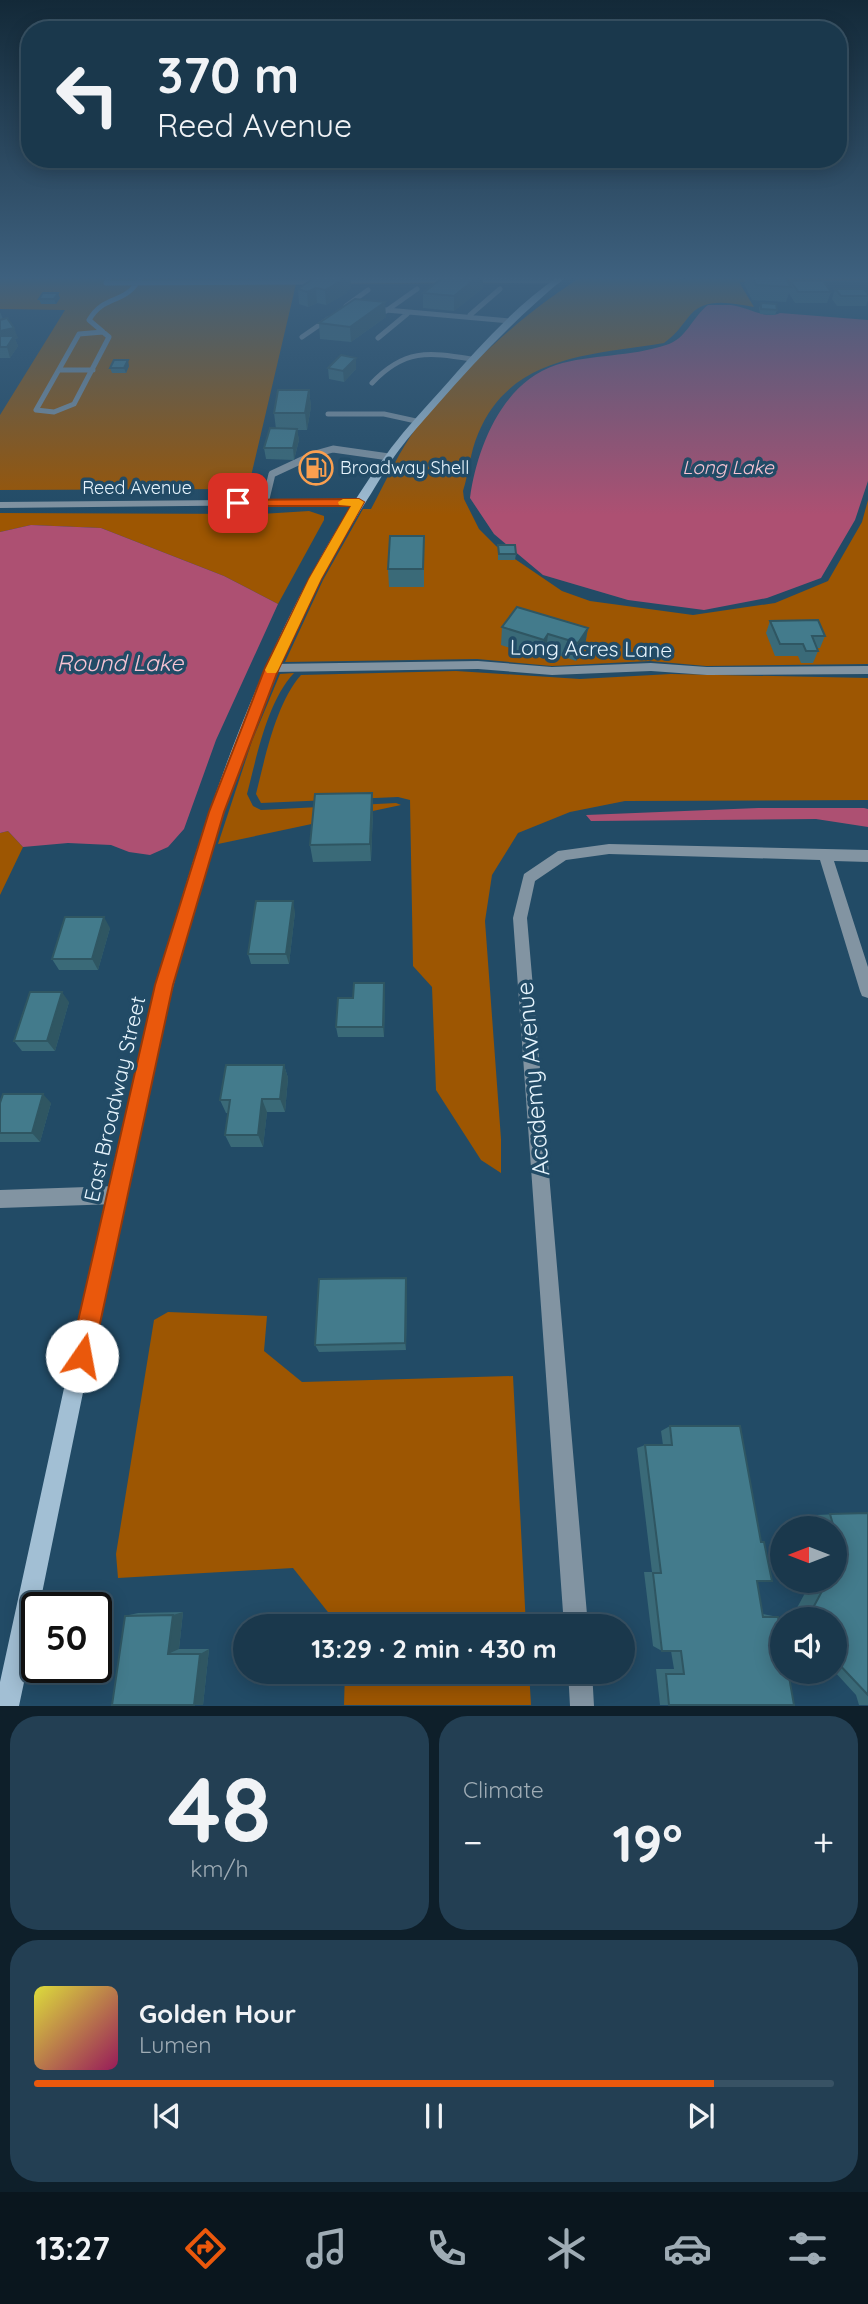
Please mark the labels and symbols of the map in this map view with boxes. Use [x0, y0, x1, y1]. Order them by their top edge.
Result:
fuel station icon: Broadway Shell [297, 449, 335, 487]
water label: Long Lake [682, 455, 775, 479]
place label: Broadway Shell [340, 456, 469, 479]
pin [208, 473, 268, 533]
street label: Reed Avenue [82, 476, 192, 499]
street label: Long Acres Lane [510, 634, 672, 662]
water label: Round Lake [57, 648, 184, 677]
street label: Academy Avenue [509, 981, 555, 1177]
street label: East Broadway Street [78, 993, 150, 1204]
position arrow [45, 1319, 119, 1393]
north arrow [770, 1516, 847, 1592]
speed limit sign: 50 [21, 1592, 112, 1683]

